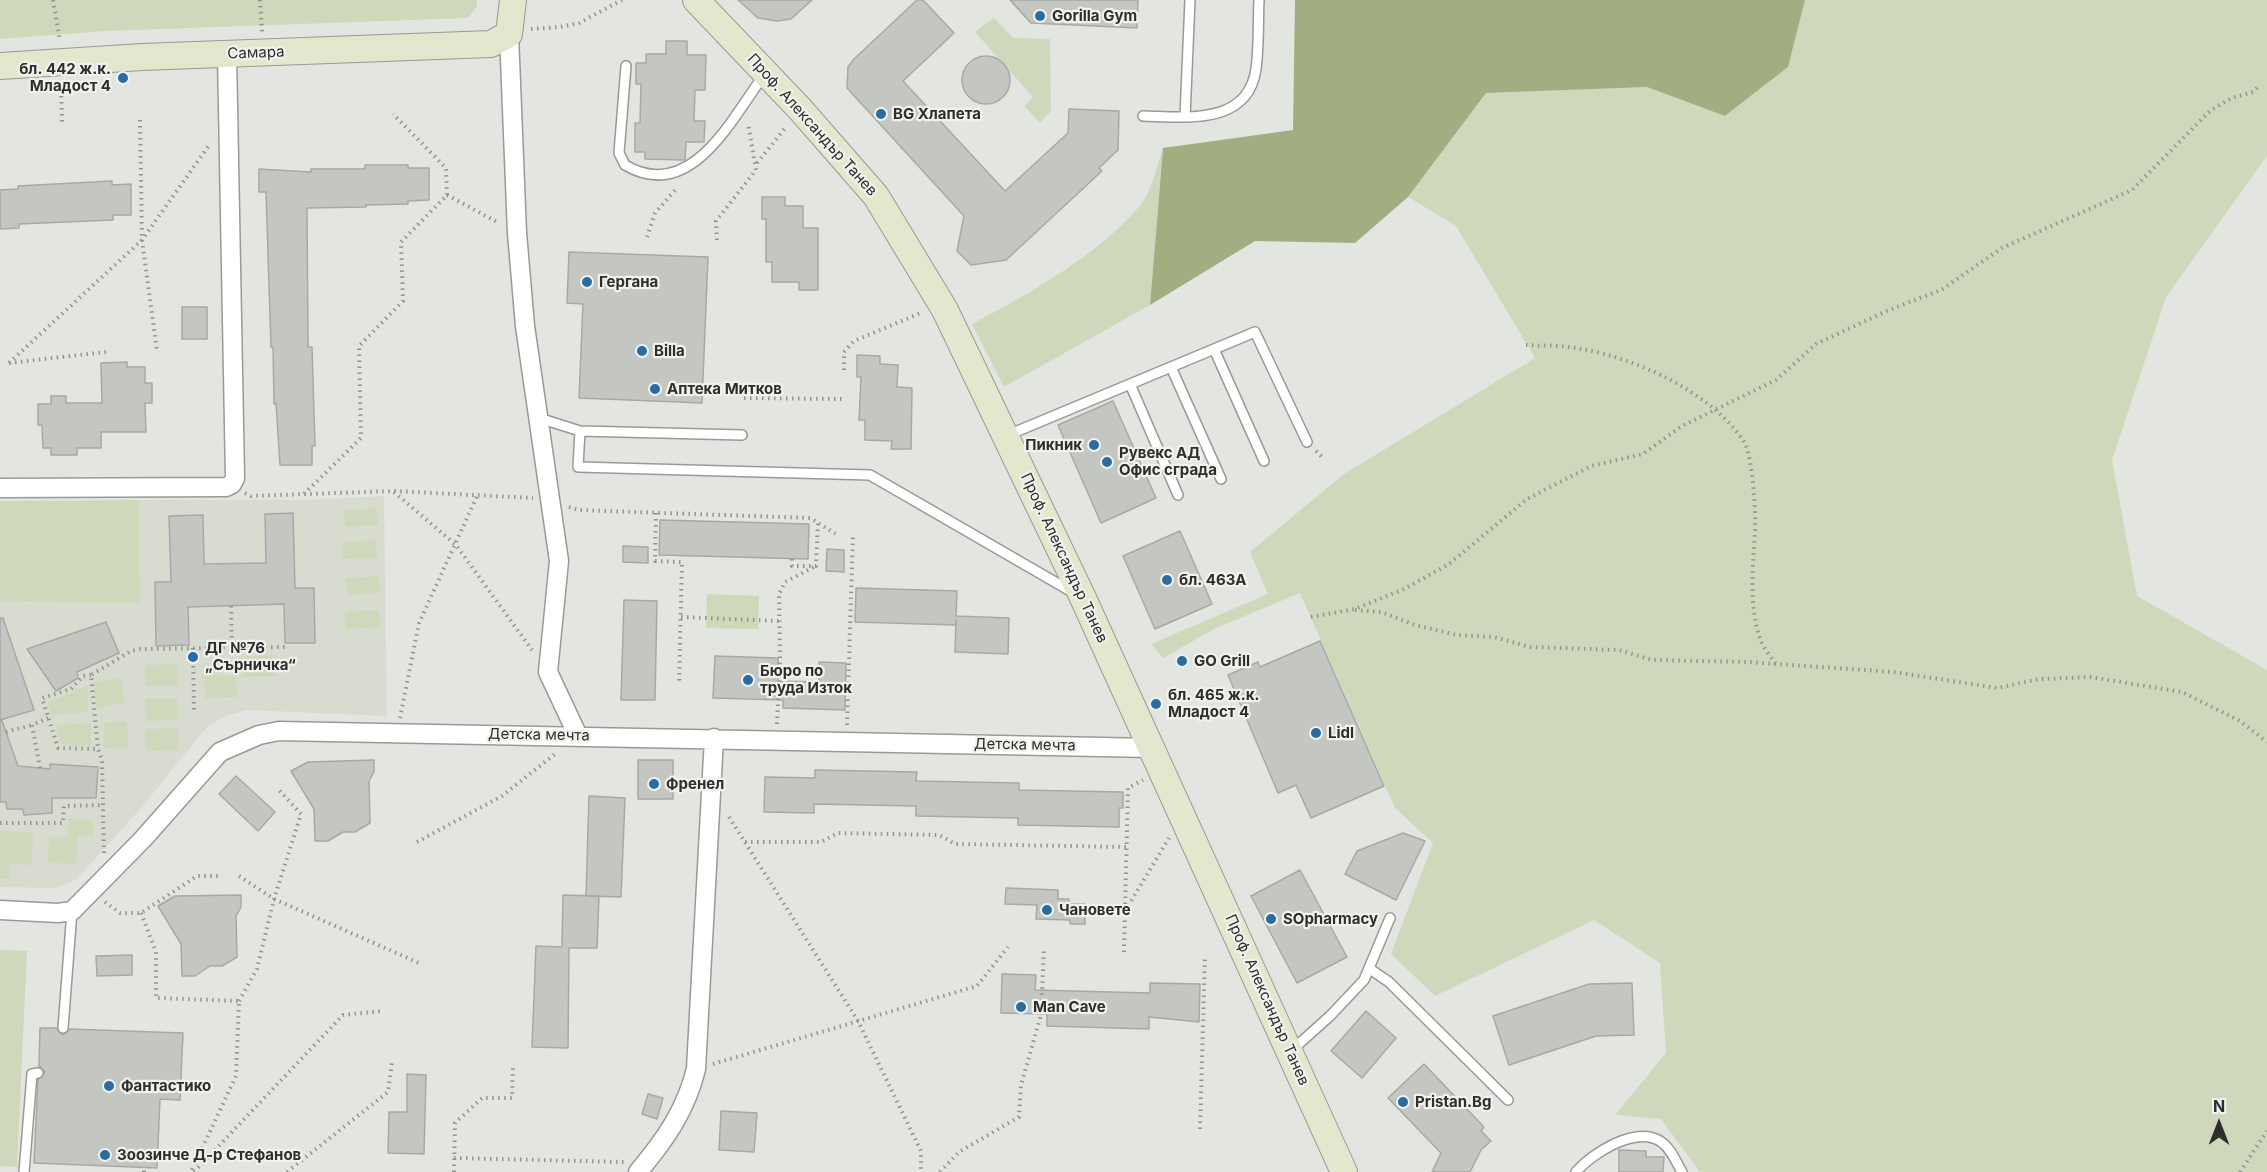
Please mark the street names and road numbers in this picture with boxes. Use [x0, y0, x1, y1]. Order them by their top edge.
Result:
street label: Самара [227, 43, 285, 63]
street label: Проф. Александър Танев [743, 50, 881, 200]
street label: Проф. Александър Танев [1017, 470, 1111, 646]
street label: Детска мечта [488, 725, 590, 745]
street label: Детска мечта [974, 735, 1076, 755]
street label: Проф. Александър Танев [1221, 912, 1313, 1088]

